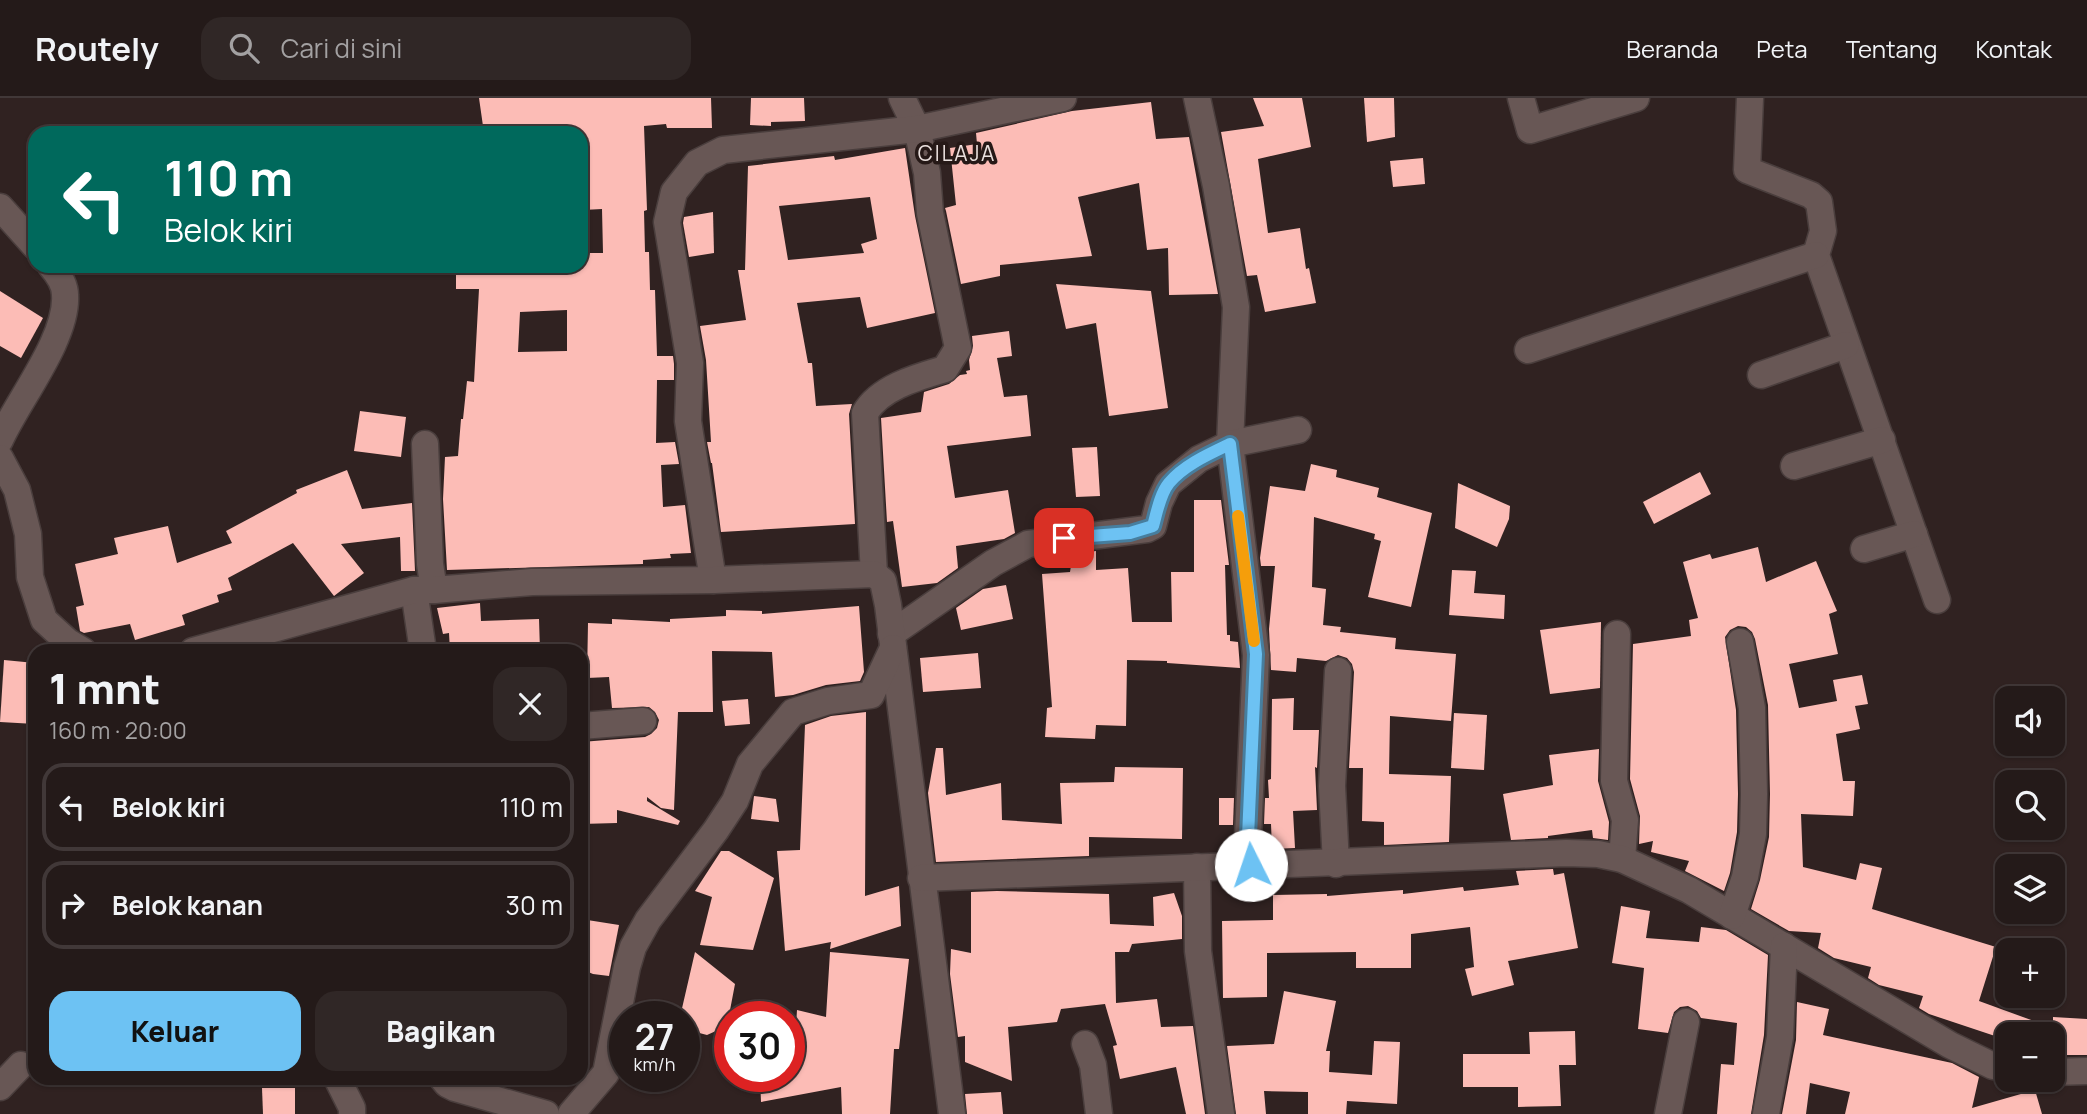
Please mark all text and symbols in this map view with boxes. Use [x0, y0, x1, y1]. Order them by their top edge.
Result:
search box [201, 17, 691, 80]
text: Routely [35, 26, 159, 71]
icon: search [225, 29, 263, 67]
text: Cari di sini [281, 30, 402, 66]
text: Beranda [1626, 32, 1718, 65]
text: Peta [1756, 32, 1808, 65]
text: Tentang [1846, 32, 1937, 65]
text: Kontak [1975, 32, 2052, 65]
district label: CILAJA [918, 139, 996, 167]
text: 110 m [164, 144, 293, 211]
icon: left [49, 154, 140, 245]
text: Belok kiri [164, 208, 293, 252]
pin [1034, 508, 1094, 568]
icon: arrive [1045, 519, 1083, 557]
text: 1 mnt [49, 659, 160, 717]
button: close [493, 667, 567, 741]
map controls [1995, 686, 2065, 1092]
button: sound [1995, 686, 2065, 756]
text: 160 m · 20:00 [49, 714, 187, 746]
button: search [1995, 770, 2065, 840]
icon: left [53, 788, 91, 826]
text: Belok kiri [112, 789, 226, 825]
text: 110 m [500, 789, 563, 825]
position arrow [1214, 828, 1288, 902]
button: layers [1995, 854, 2065, 924]
icon: right [53, 886, 91, 924]
text: Belok kanan [112, 887, 263, 923]
text: 30 m [506, 887, 563, 923]
button: + [1995, 938, 2065, 1008]
button: Keluar [49, 991, 301, 1071]
button: Bagikan [315, 991, 567, 1071]
speed limit sign: 30 [714, 1001, 805, 1092]
text: 27 [635, 1013, 674, 1061]
button: − [1995, 1022, 2065, 1092]
text: km/h [634, 1052, 675, 1076]

